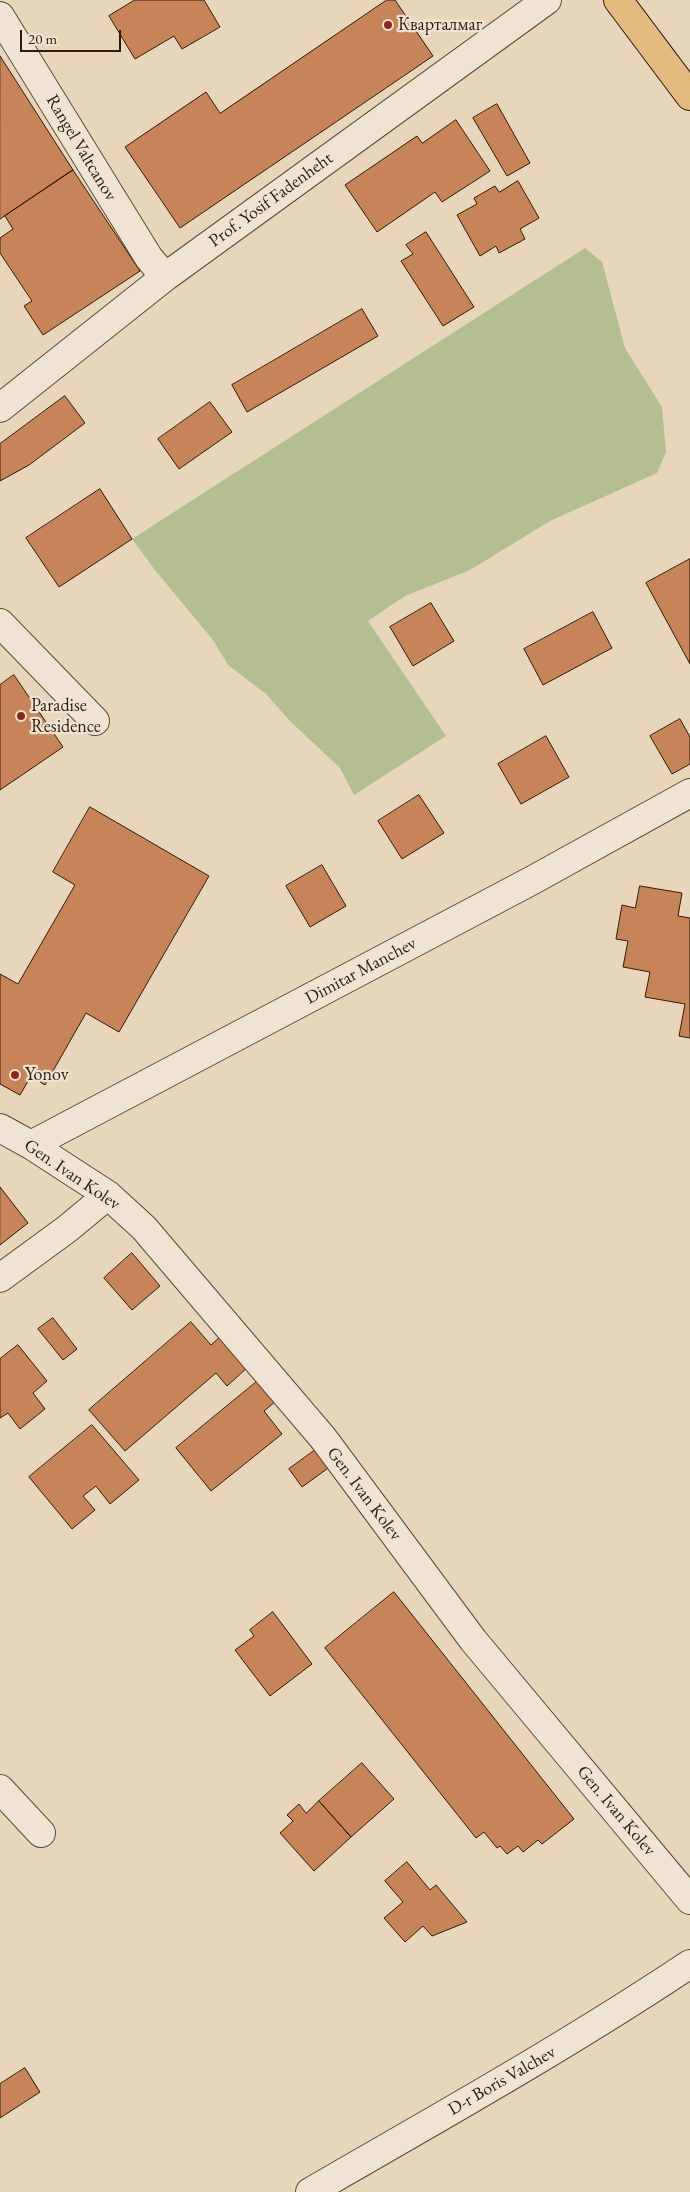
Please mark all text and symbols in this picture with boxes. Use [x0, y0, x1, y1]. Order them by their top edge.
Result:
place label: Кварталмаг [398, 14, 482, 36]
marker: Кварталмаг [382, 19, 394, 31]
scale bar [22, 20, 124, 52]
text: 20 m [28, 29, 57, 48]
street label: Rangel Valtcanov [41, 91, 121, 205]
street label: Prof. Yosif Fadenheht [205, 148, 337, 252]
place label: Paradise Residence [31, 695, 101, 738]
marker: Paradise Residence [15, 710, 27, 722]
street label: Dimitar Manchev [302, 933, 420, 1009]
place label: Yonov [25, 1064, 69, 1086]
marker: Yonov [9, 1069, 21, 1081]
street label: Gen. Ivan Kolev [20, 1135, 124, 1215]
street label: Gen. Ivan Kolev [322, 1443, 406, 1545]
street label: Gen. Ivan Kolev [572, 1761, 660, 1861]
street label: D-r Boris Valchev [444, 2041, 560, 2121]

